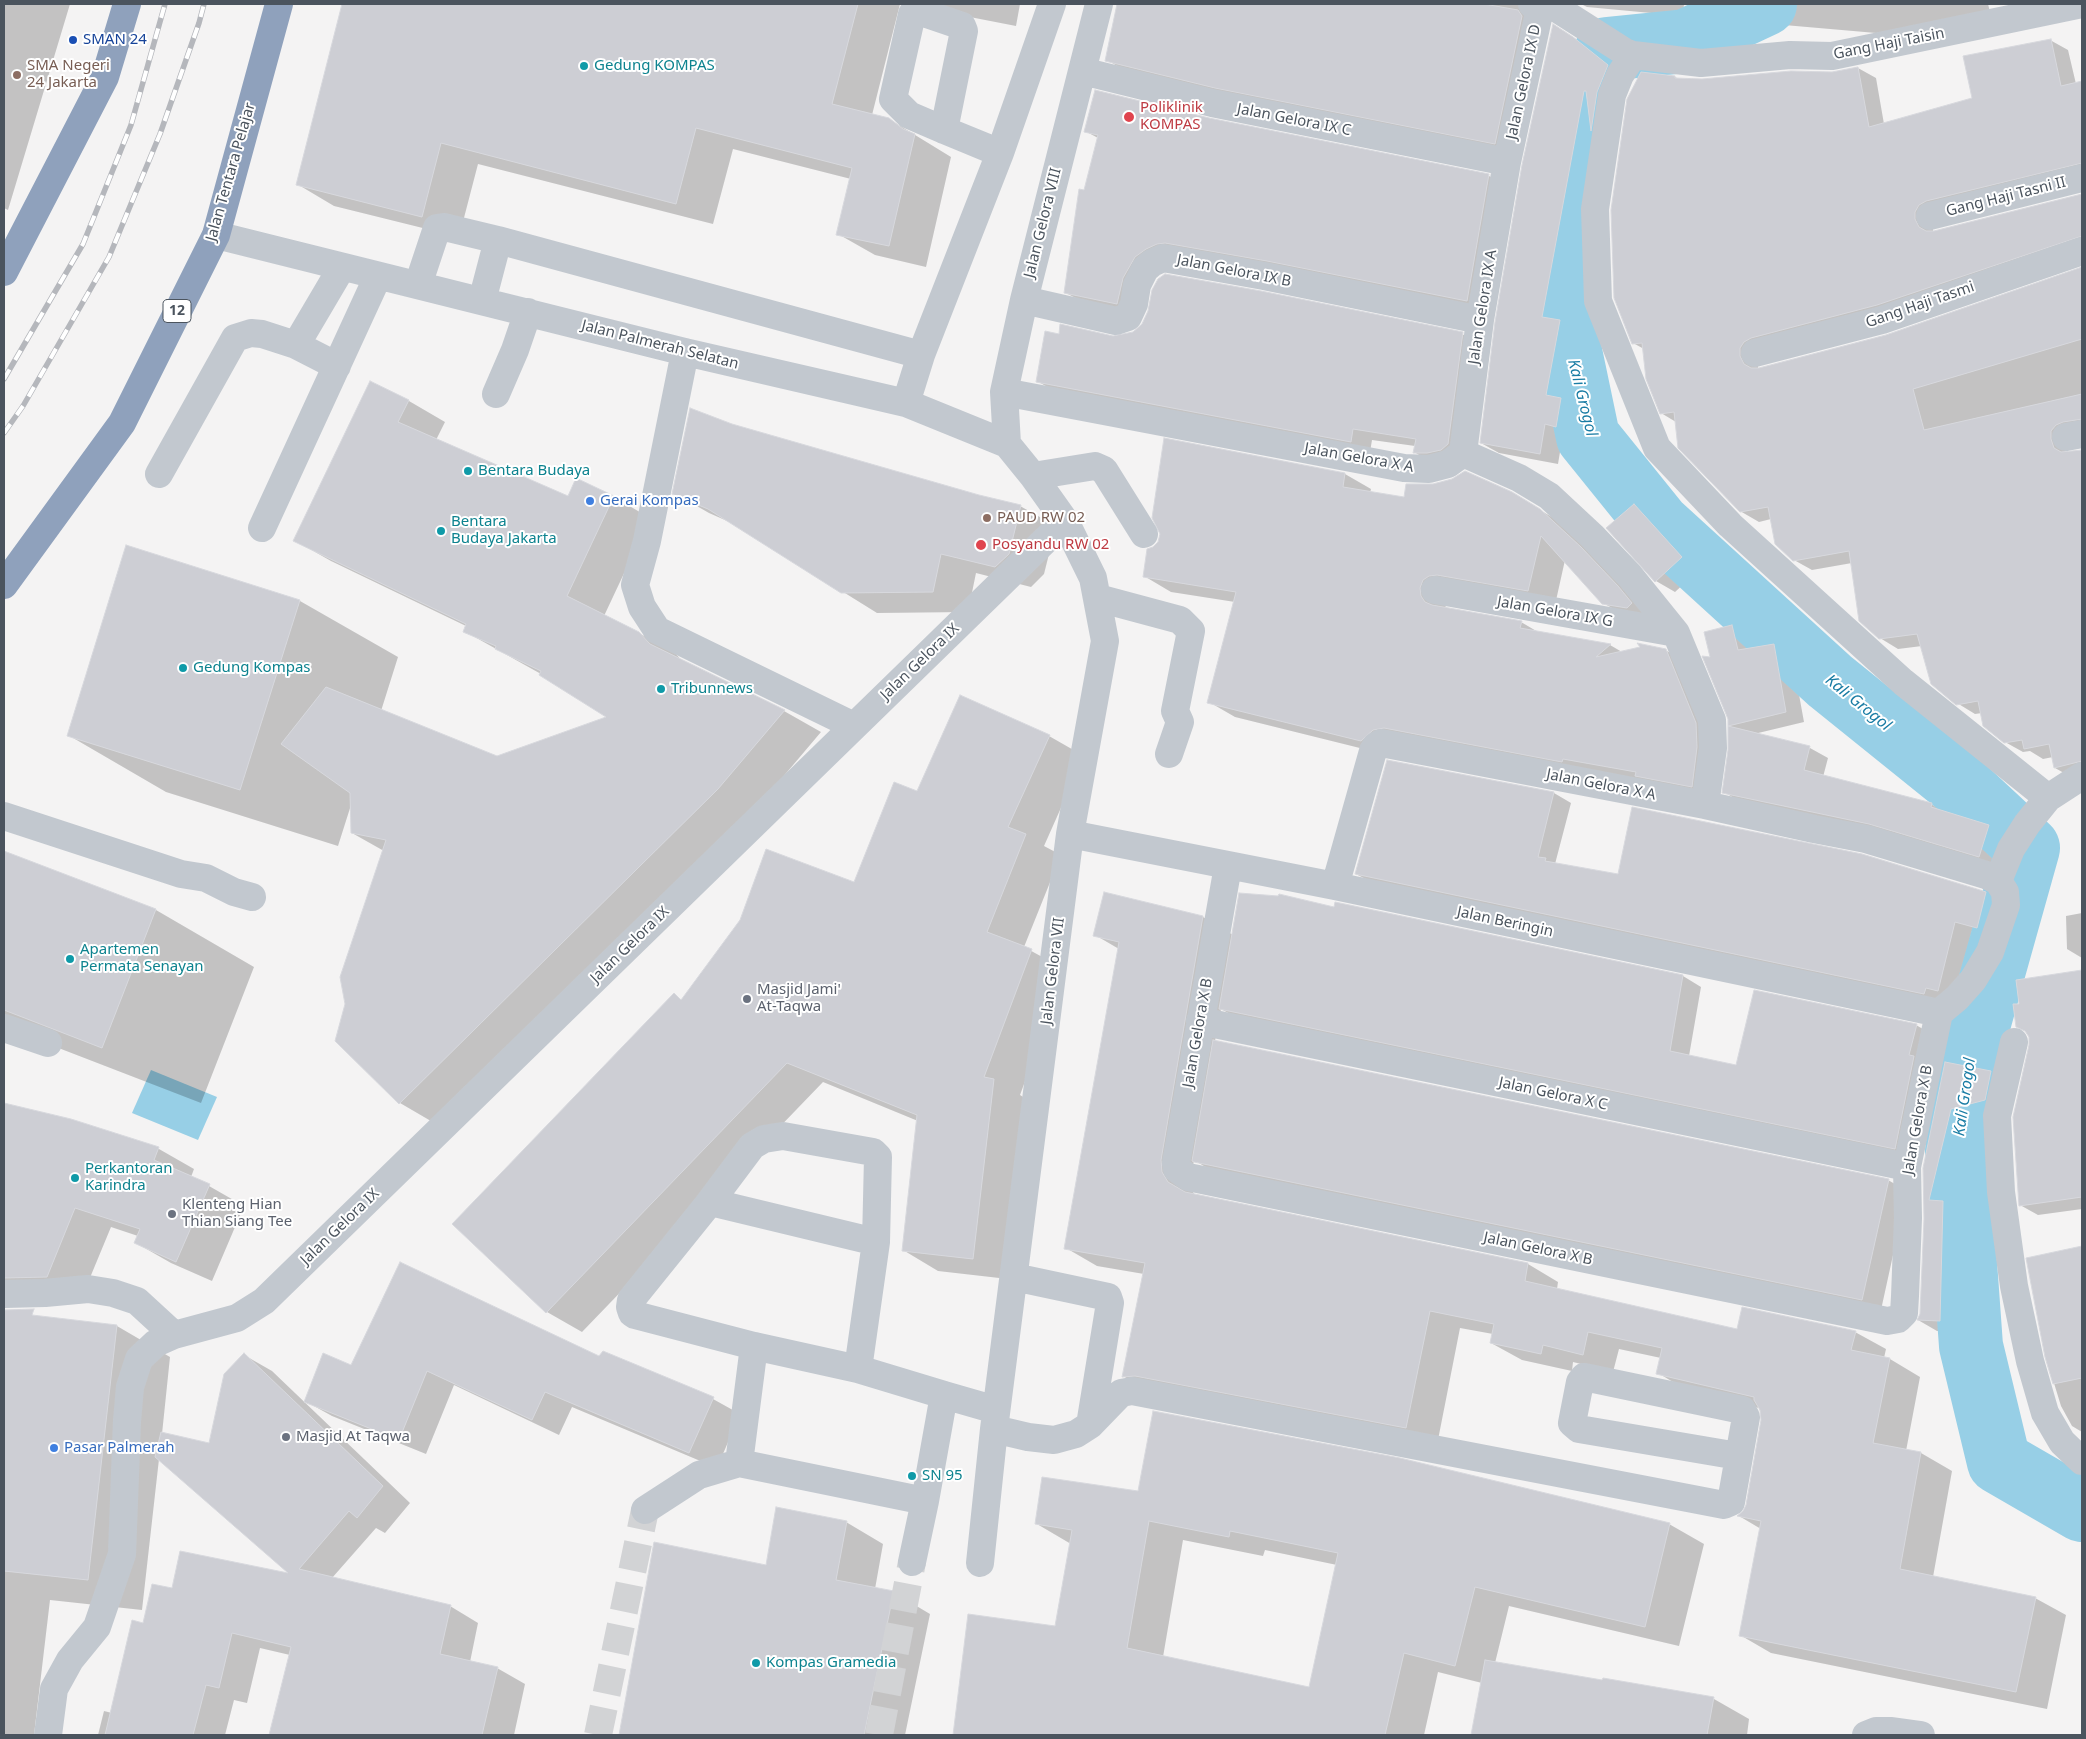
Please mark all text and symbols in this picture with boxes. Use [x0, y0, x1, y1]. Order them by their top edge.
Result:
street label: Jalan Gelora IX D [1503, 23, 1545, 141]
street label: Gang Haji Taisin [1832, 24, 1946, 64]
place label: SMAN 24 [83, 31, 147, 49]
marker: SMAN 24 [67, 34, 79, 46]
place label: SMA Negeri 24 Jakarta [27, 57, 110, 92]
place label: Gedung KOMPAS [594, 57, 715, 75]
marker: Gedung KOMPAS [578, 60, 590, 72]
marker: SMA Negeri 24 Jakarta [11, 69, 23, 81]
place label: Poliklinik KOMPAS [1140, 99, 1203, 134]
street label: Jalan Gelora IX C [1235, 100, 1353, 140]
street label: Jalan Tentara Pelajar [203, 101, 259, 243]
marker: Poliklinik KOMPAS [1122, 110, 1136, 124]
street label: Jalan Gelora VIII [1021, 166, 1065, 280]
street label: Gang Haji Tasni II [1944, 173, 2068, 221]
street label: Jalan Gelora IX A [1465, 248, 1501, 366]
street label: Jalan Gelora IX B [1175, 251, 1293, 291]
street label: Gang Haji Tasmi [1863, 278, 1977, 332]
road number: 12 [163, 300, 191, 322]
street label: Jalan Palmerah Selatan [580, 317, 740, 373]
water label: Kali Grogol [1563, 357, 1601, 439]
street label: Jalan Gelora X A [1303, 440, 1415, 476]
place label: Bentara Budaya [478, 462, 590, 480]
marker: Bentara Budaya [462, 465, 474, 477]
place label: Gerai Kompas [600, 492, 699, 510]
marker: Gerai Kompas [584, 495, 596, 507]
place label: PAUD RW 02 [997, 509, 1085, 527]
marker: PAUD RW 02 [981, 512, 993, 524]
place label: Bentara Budaya Jakarta [451, 513, 557, 548]
marker: Bentara Budaya Jakarta [435, 525, 447, 537]
place label: Posyandu RW 02 [992, 536, 1109, 554]
marker: Posyandu RW 02 [974, 538, 988, 552]
street label: Jalan Gelora IX G [1496, 593, 1614, 631]
street label: Jalan Gelora IX [877, 620, 963, 704]
place label: Gedung Kompas [193, 659, 310, 677]
marker: Gedung Kompas [177, 662, 189, 674]
water label: Kali Grogol [1821, 671, 1895, 735]
place label: Tribunnews [671, 680, 753, 698]
marker: Tribunnews [655, 683, 667, 695]
street label: Jalan Gelora X A [1545, 766, 1657, 804]
street label: Jalan Gelora IX [587, 903, 673, 987]
street label: Jalan Beringin [1455, 903, 1555, 941]
street label: Jalan Gelora VII [1038, 916, 1068, 1026]
place label: Apartemen Permata Senayan [80, 941, 204, 976]
marker: Apartemen Permata Senayan [64, 953, 76, 965]
street label: Jalan Gelora X B [1180, 977, 1216, 1089]
place label: Masjid Jami' At-Taqwa [757, 981, 841, 1016]
marker: Masjid Jami' At-Taqwa [741, 993, 753, 1005]
water label: Kali Grogol [1950, 1057, 1980, 1137]
street label: Jalan Gelora X B [1900, 1064, 1936, 1176]
street label: Jalan Gelora X C [1497, 1074, 1609, 1114]
place label: Perkantoran Karindra [85, 1160, 172, 1195]
marker: Perkantoran Karindra [69, 1172, 81, 1184]
street label: Jalan Gelora IX [297, 1185, 383, 1269]
place label: Klenteng Hian Thian Siang Tee [182, 1196, 292, 1231]
marker: Klenteng Hian Thian Siang Tee [166, 1208, 178, 1220]
street label: Jalan Gelora X B [1482, 1229, 1594, 1269]
place label: Masjid At Taqwa [296, 1428, 410, 1446]
marker: Masjid At Taqwa [280, 1431, 292, 1443]
place label: Pasar Palmerah [64, 1439, 175, 1457]
marker: Pasar Palmerah [48, 1442, 60, 1454]
place label: SN 95 [922, 1467, 963, 1485]
marker: SN 95 [906, 1470, 918, 1482]
place label: Kompas Gramedia [766, 1654, 896, 1672]
marker: Kompas Gramedia [750, 1657, 762, 1669]

